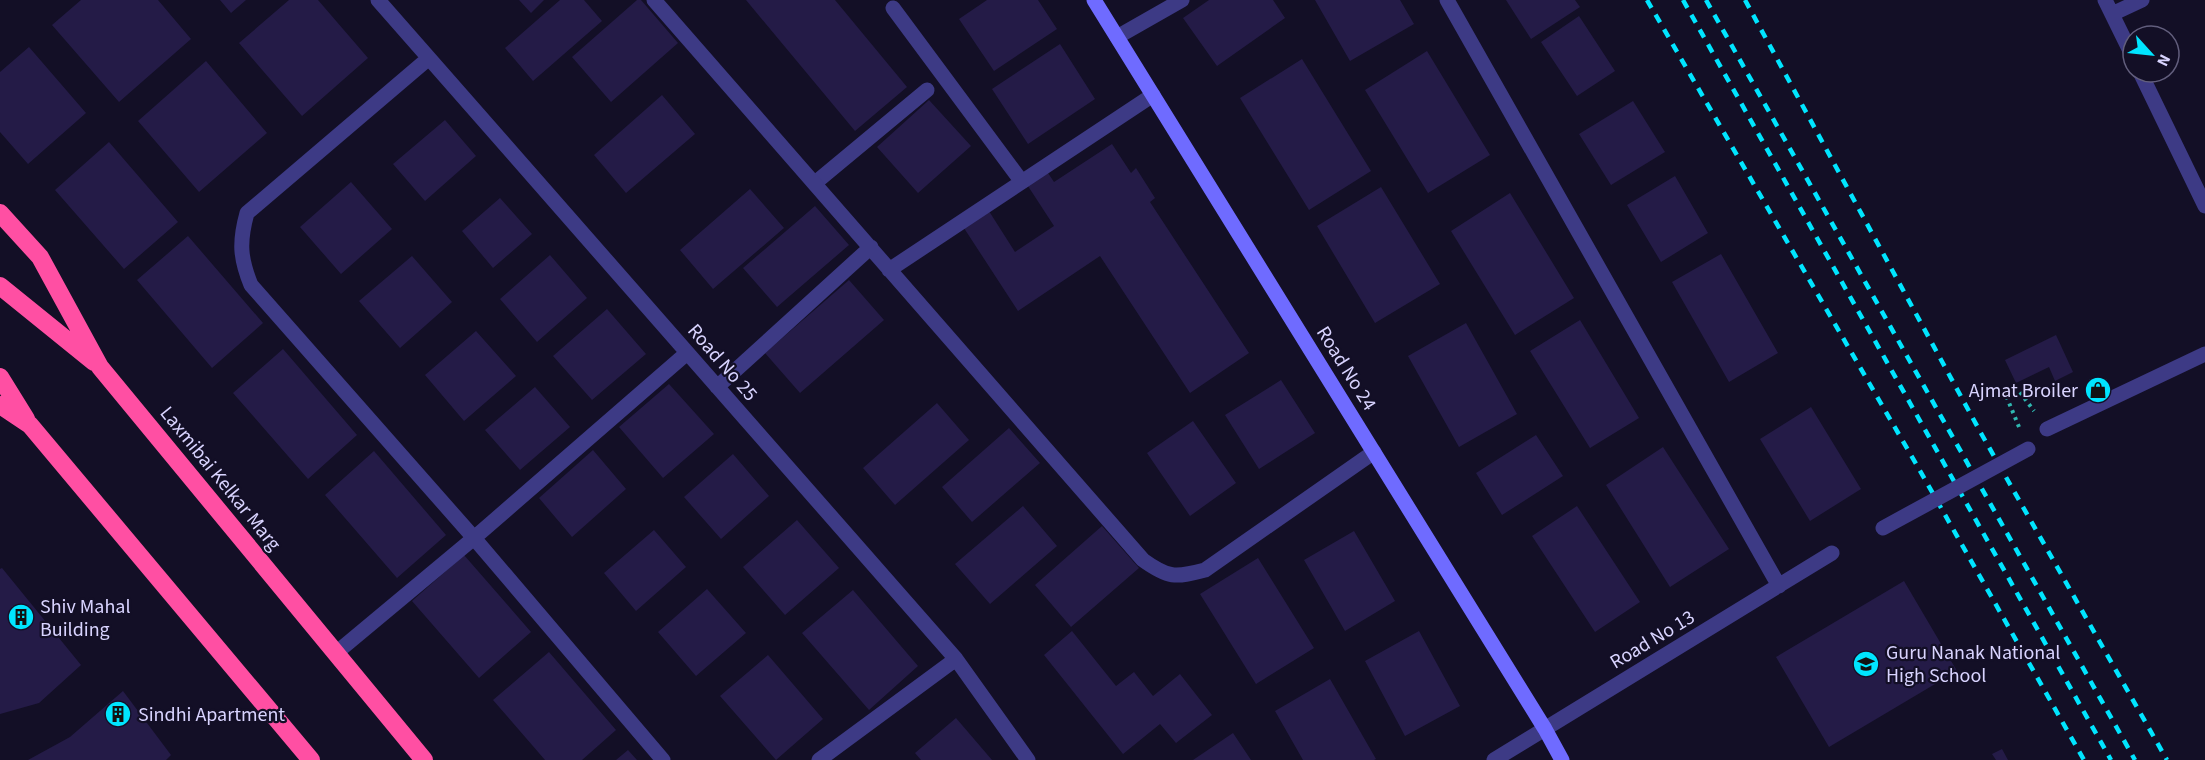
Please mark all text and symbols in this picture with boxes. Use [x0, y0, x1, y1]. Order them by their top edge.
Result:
north arrow [2121, 24, 2181, 84]
text: N [2151, 51, 2176, 70]
street label: Road No 25 [681, 318, 764, 408]
street label: Road No 24 [1309, 321, 1383, 416]
shop icon: Ajmat Broiler [2083, 375, 2113, 405]
place label: Ajmat Broiler [1969, 377, 2078, 405]
street label: Laxmibai Kelkar Marg [153, 400, 287, 557]
place label: Shiv Mahal Building [40, 593, 131, 644]
building icon: Shiv Mahal Building [6, 602, 36, 632]
street label: Road No 13 [1605, 603, 1700, 676]
place label: Guru Nanak National High School [1886, 639, 2060, 690]
school or university icon: Guru Nanak National High School [1851, 649, 1881, 679]
building icon: Sindhi Apartment [103, 699, 133, 729]
place label: Sindhi Apartment [138, 701, 285, 729]

